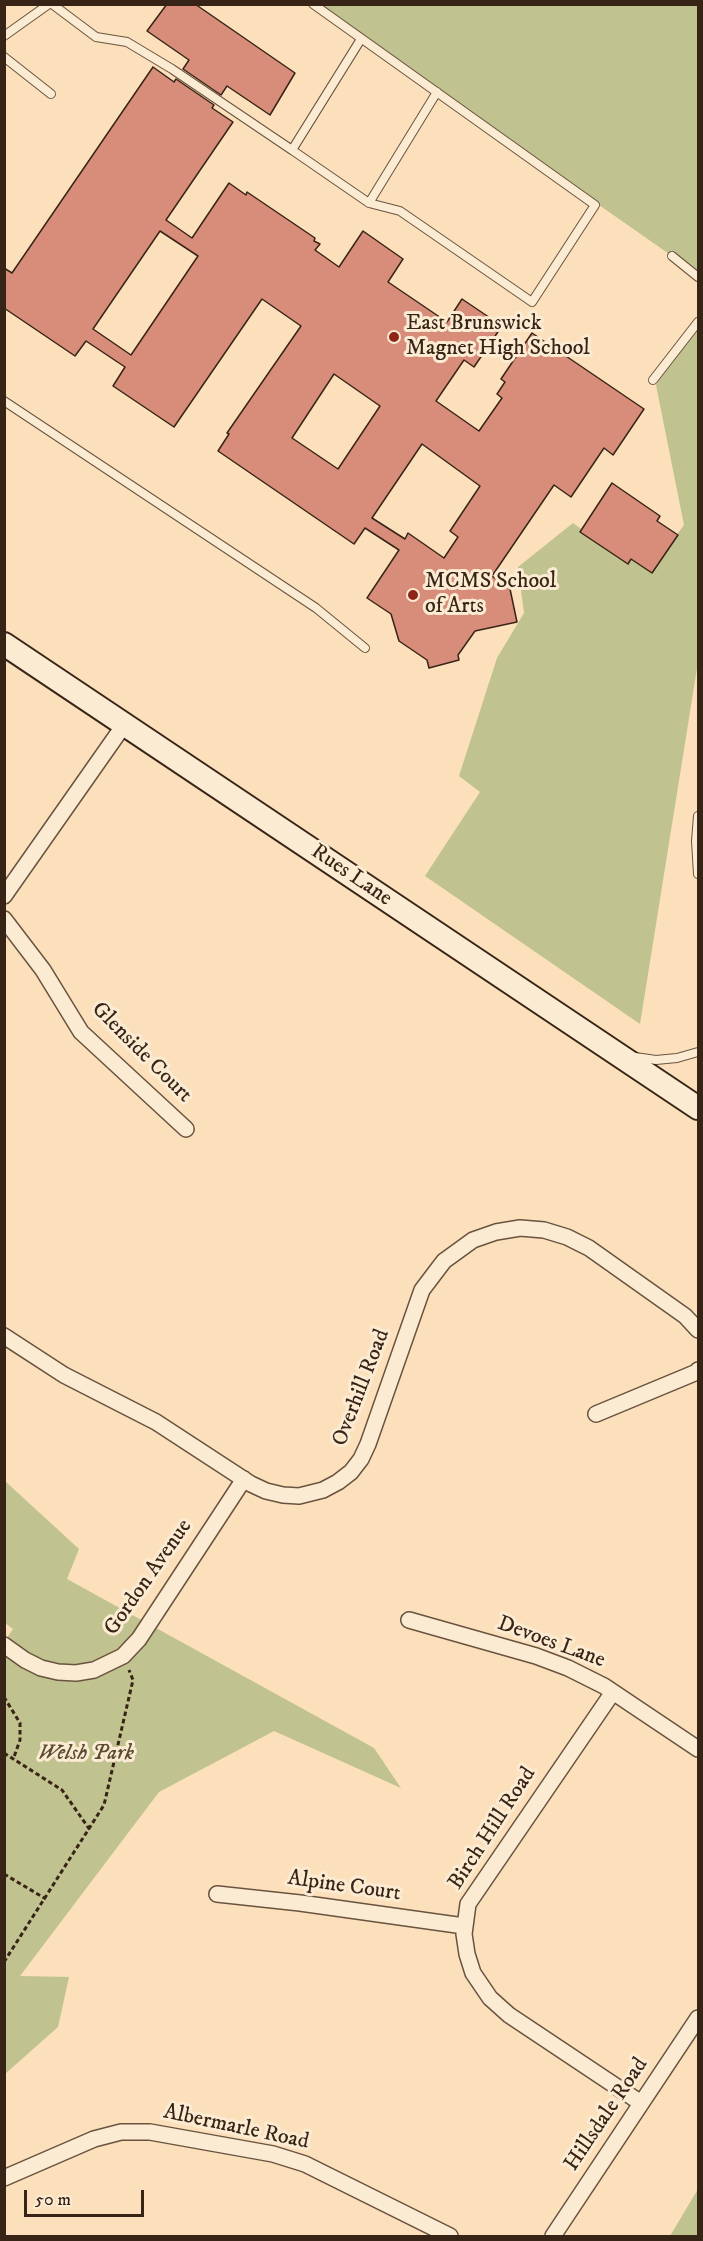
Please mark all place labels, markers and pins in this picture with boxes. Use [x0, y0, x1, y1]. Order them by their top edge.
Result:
place label: East Brunswick Magnet High School [406, 311, 590, 362]
marker: East Brunswick Magnet High School [387, 330, 401, 344]
place label: MCMS School of Arts [425, 569, 556, 620]
marker: MCMS School of Arts [406, 588, 420, 602]

